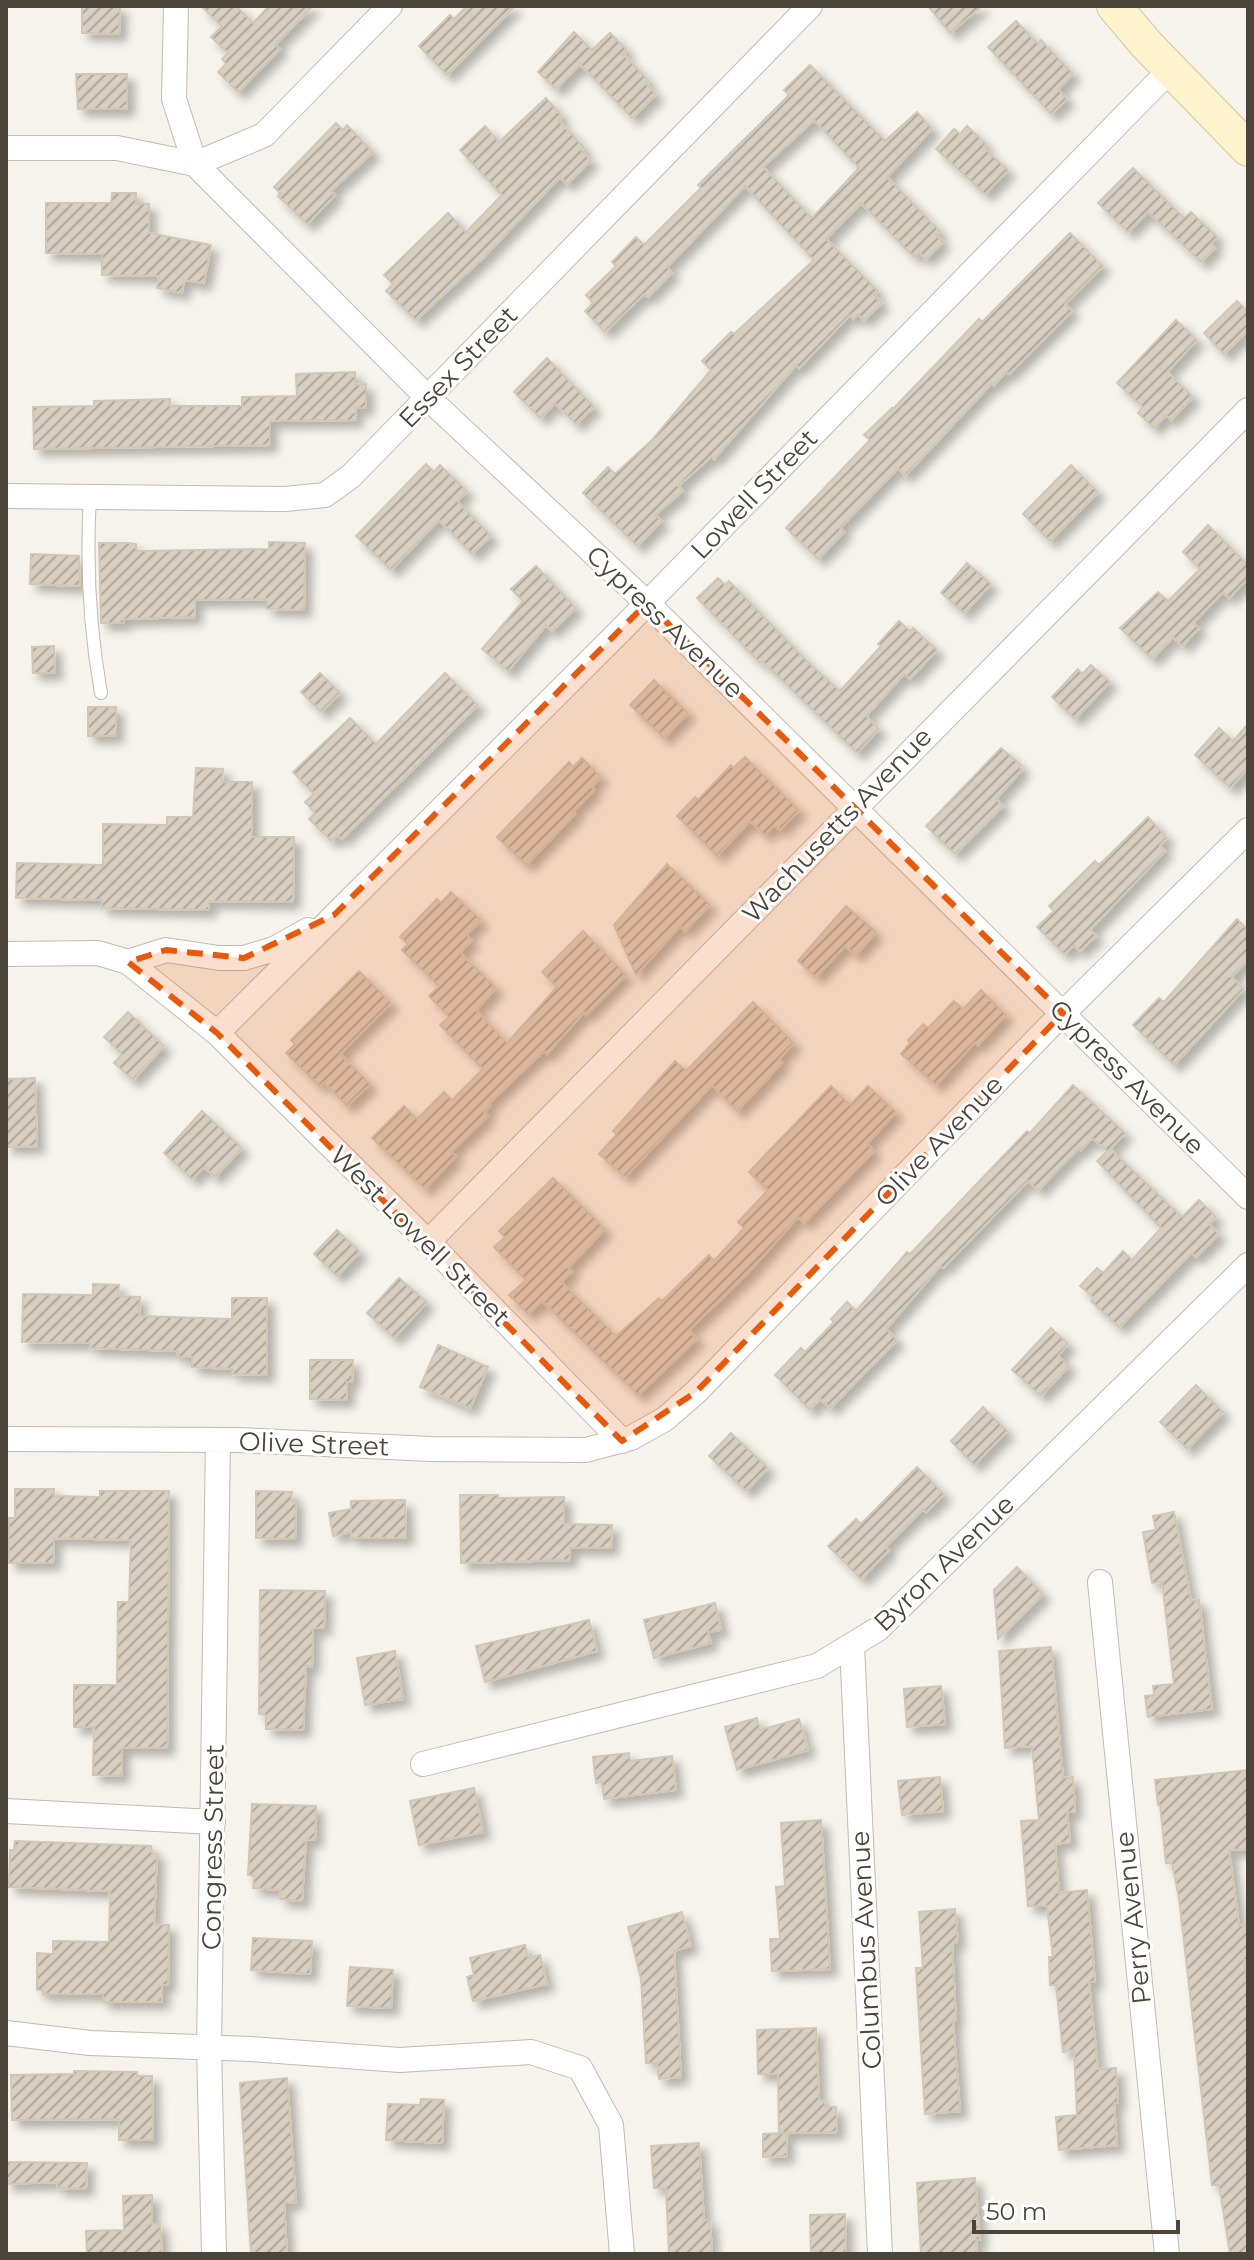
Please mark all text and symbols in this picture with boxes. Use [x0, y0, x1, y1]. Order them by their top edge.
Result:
street label: Essex Street [392, 299, 524, 435]
street label: Lowell Street [684, 422, 824, 566]
street label: Cypress Avenue [580, 539, 750, 705]
street label: Wachusetts Avenue [736, 721, 938, 929]
street label: Cypress Avenue [1043, 993, 1211, 1161]
street label: Olive Avenue [868, 1069, 1010, 1213]
street label: West Lowell Street [323, 1139, 517, 1333]
street label: Olive Street [238, 1425, 390, 1463]
street label: Byron Avenue [867, 1488, 1021, 1638]
street label: Congress Street [195, 1744, 231, 1950]
street label: Columbus Avenue [844, 1830, 888, 2070]
street label: Perry Avenue [1108, 1830, 1158, 2006]
scale bar [974, 2184, 1178, 2234]
text: 50 m [986, 2197, 1047, 2226]

